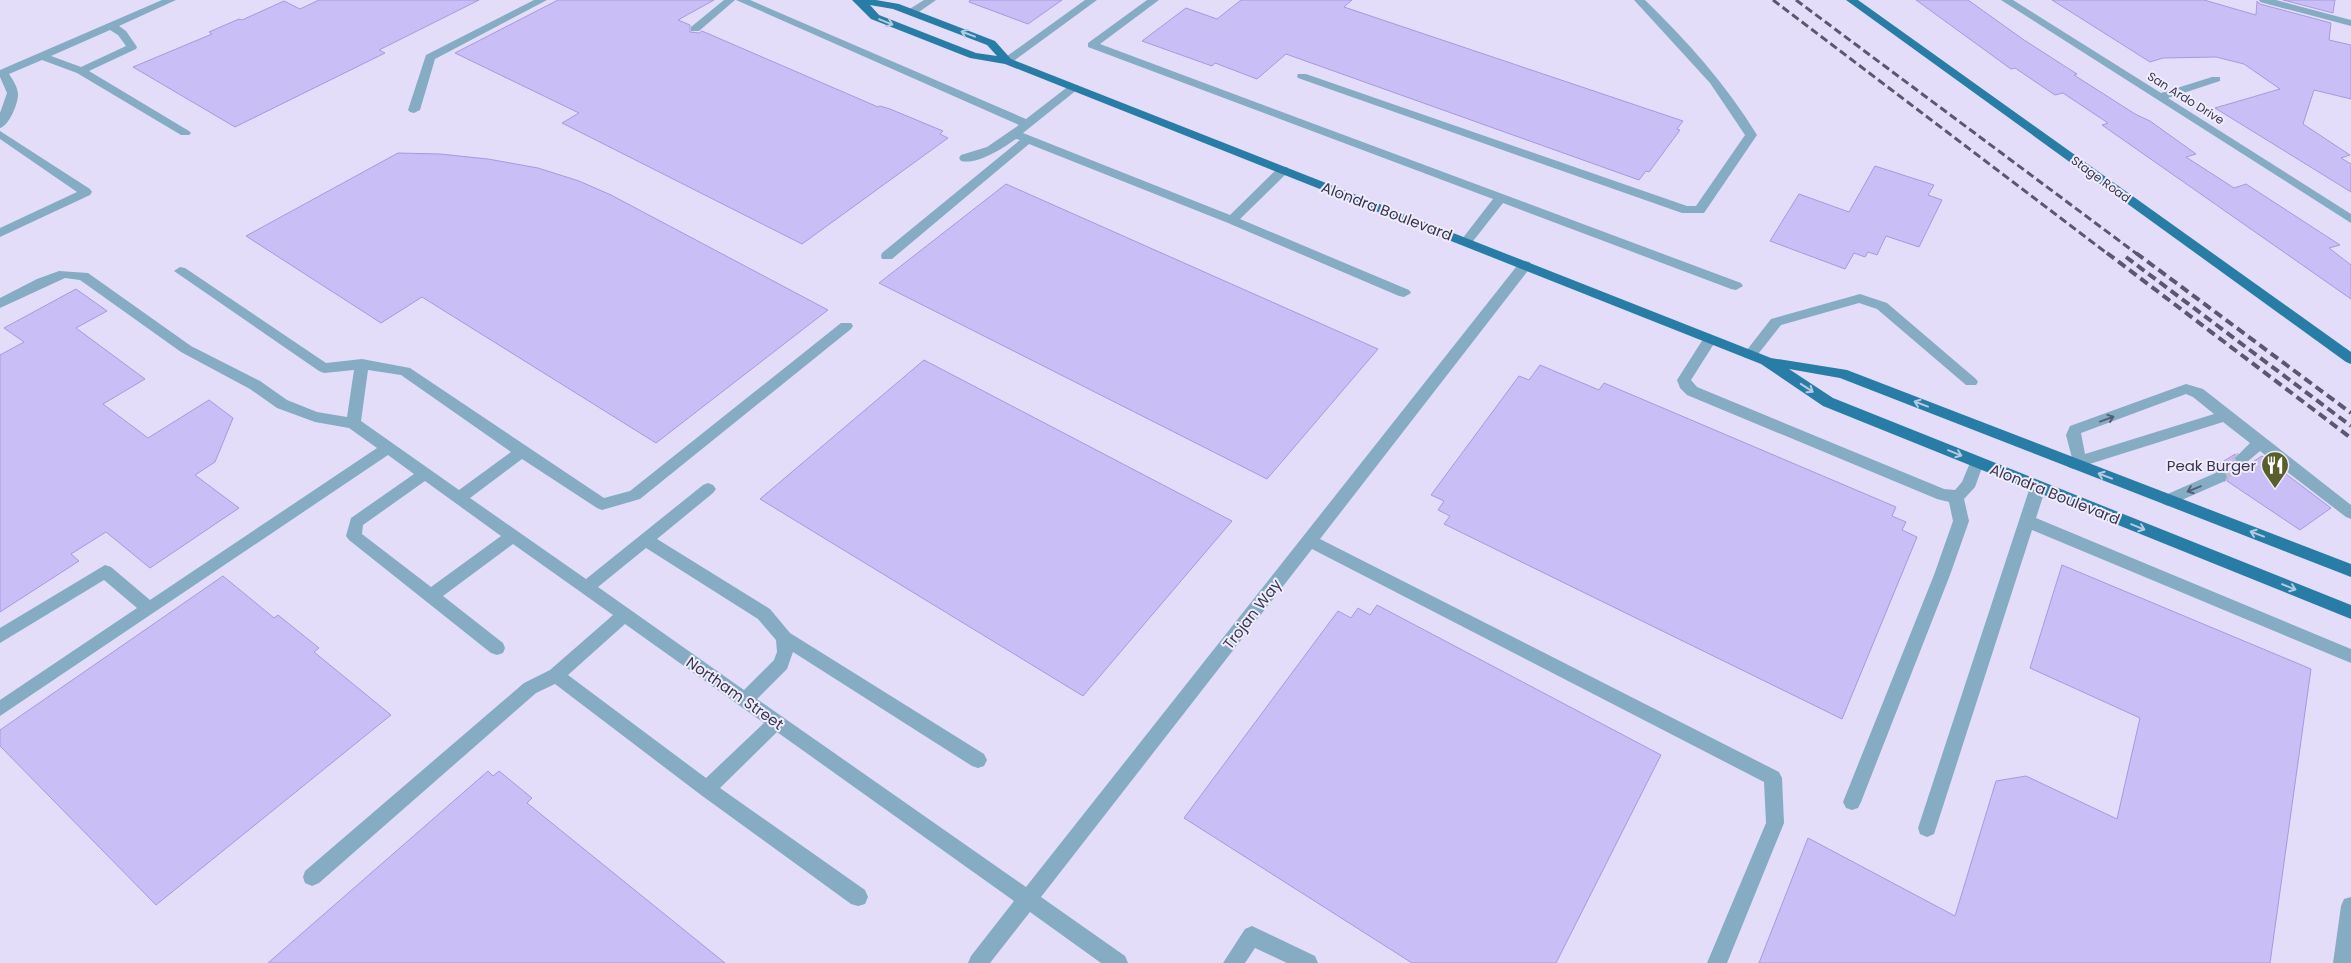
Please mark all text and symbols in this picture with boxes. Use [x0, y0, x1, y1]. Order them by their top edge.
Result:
one-way arrow [878, 17, 893, 27]
one-way arrow [961, 29, 976, 38]
street label: San Ardo Drive [2144, 68, 2228, 128]
street label: Stage Road [2068, 152, 2134, 206]
street label: Alondra Boulevard [1319, 176, 1455, 246]
one-way arrow [1800, 383, 1814, 393]
one-way arrow [1914, 399, 1929, 408]
one-way arrow [2099, 413, 2114, 422]
one-way arrow [1947, 449, 1962, 459]
restaurant icon: Peak Burger [2260, 450, 2290, 489]
place label: Peak Burger [2167, 455, 2256, 476]
street label: Alondra Boulevard [1987, 458, 2123, 530]
one-way arrow [2098, 470, 2113, 480]
one-way arrow [2187, 485, 2202, 494]
one-way arrow [2130, 523, 2146, 532]
one-way arrow [2249, 529, 2264, 538]
street label: Trojan Way [1218, 574, 1286, 654]
one-way arrow [2281, 583, 2296, 593]
street label: Northam Street [682, 652, 788, 734]

